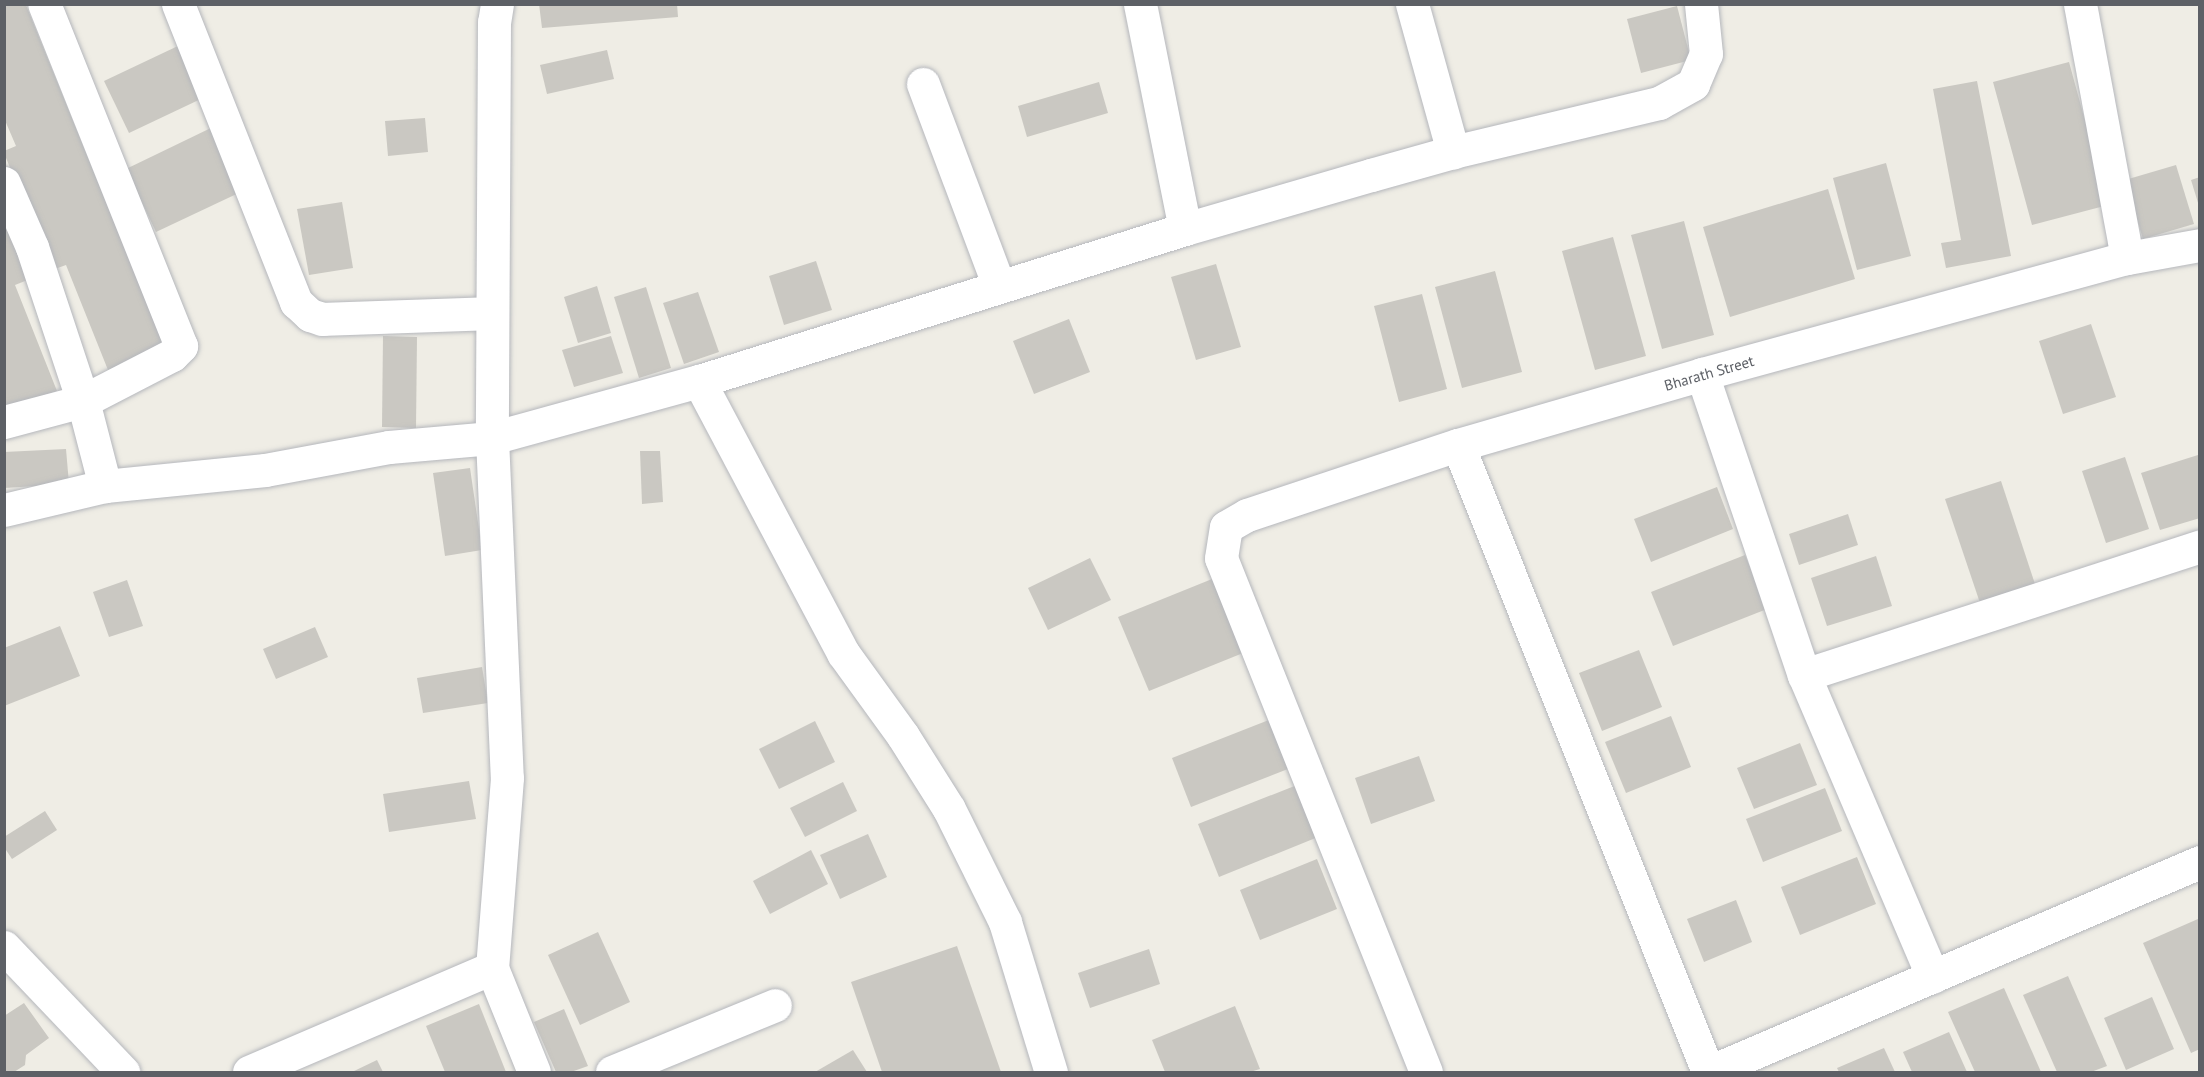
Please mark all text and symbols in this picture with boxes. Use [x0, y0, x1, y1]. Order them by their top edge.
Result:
street label: Bharath Street [1662, 352, 1756, 394]

